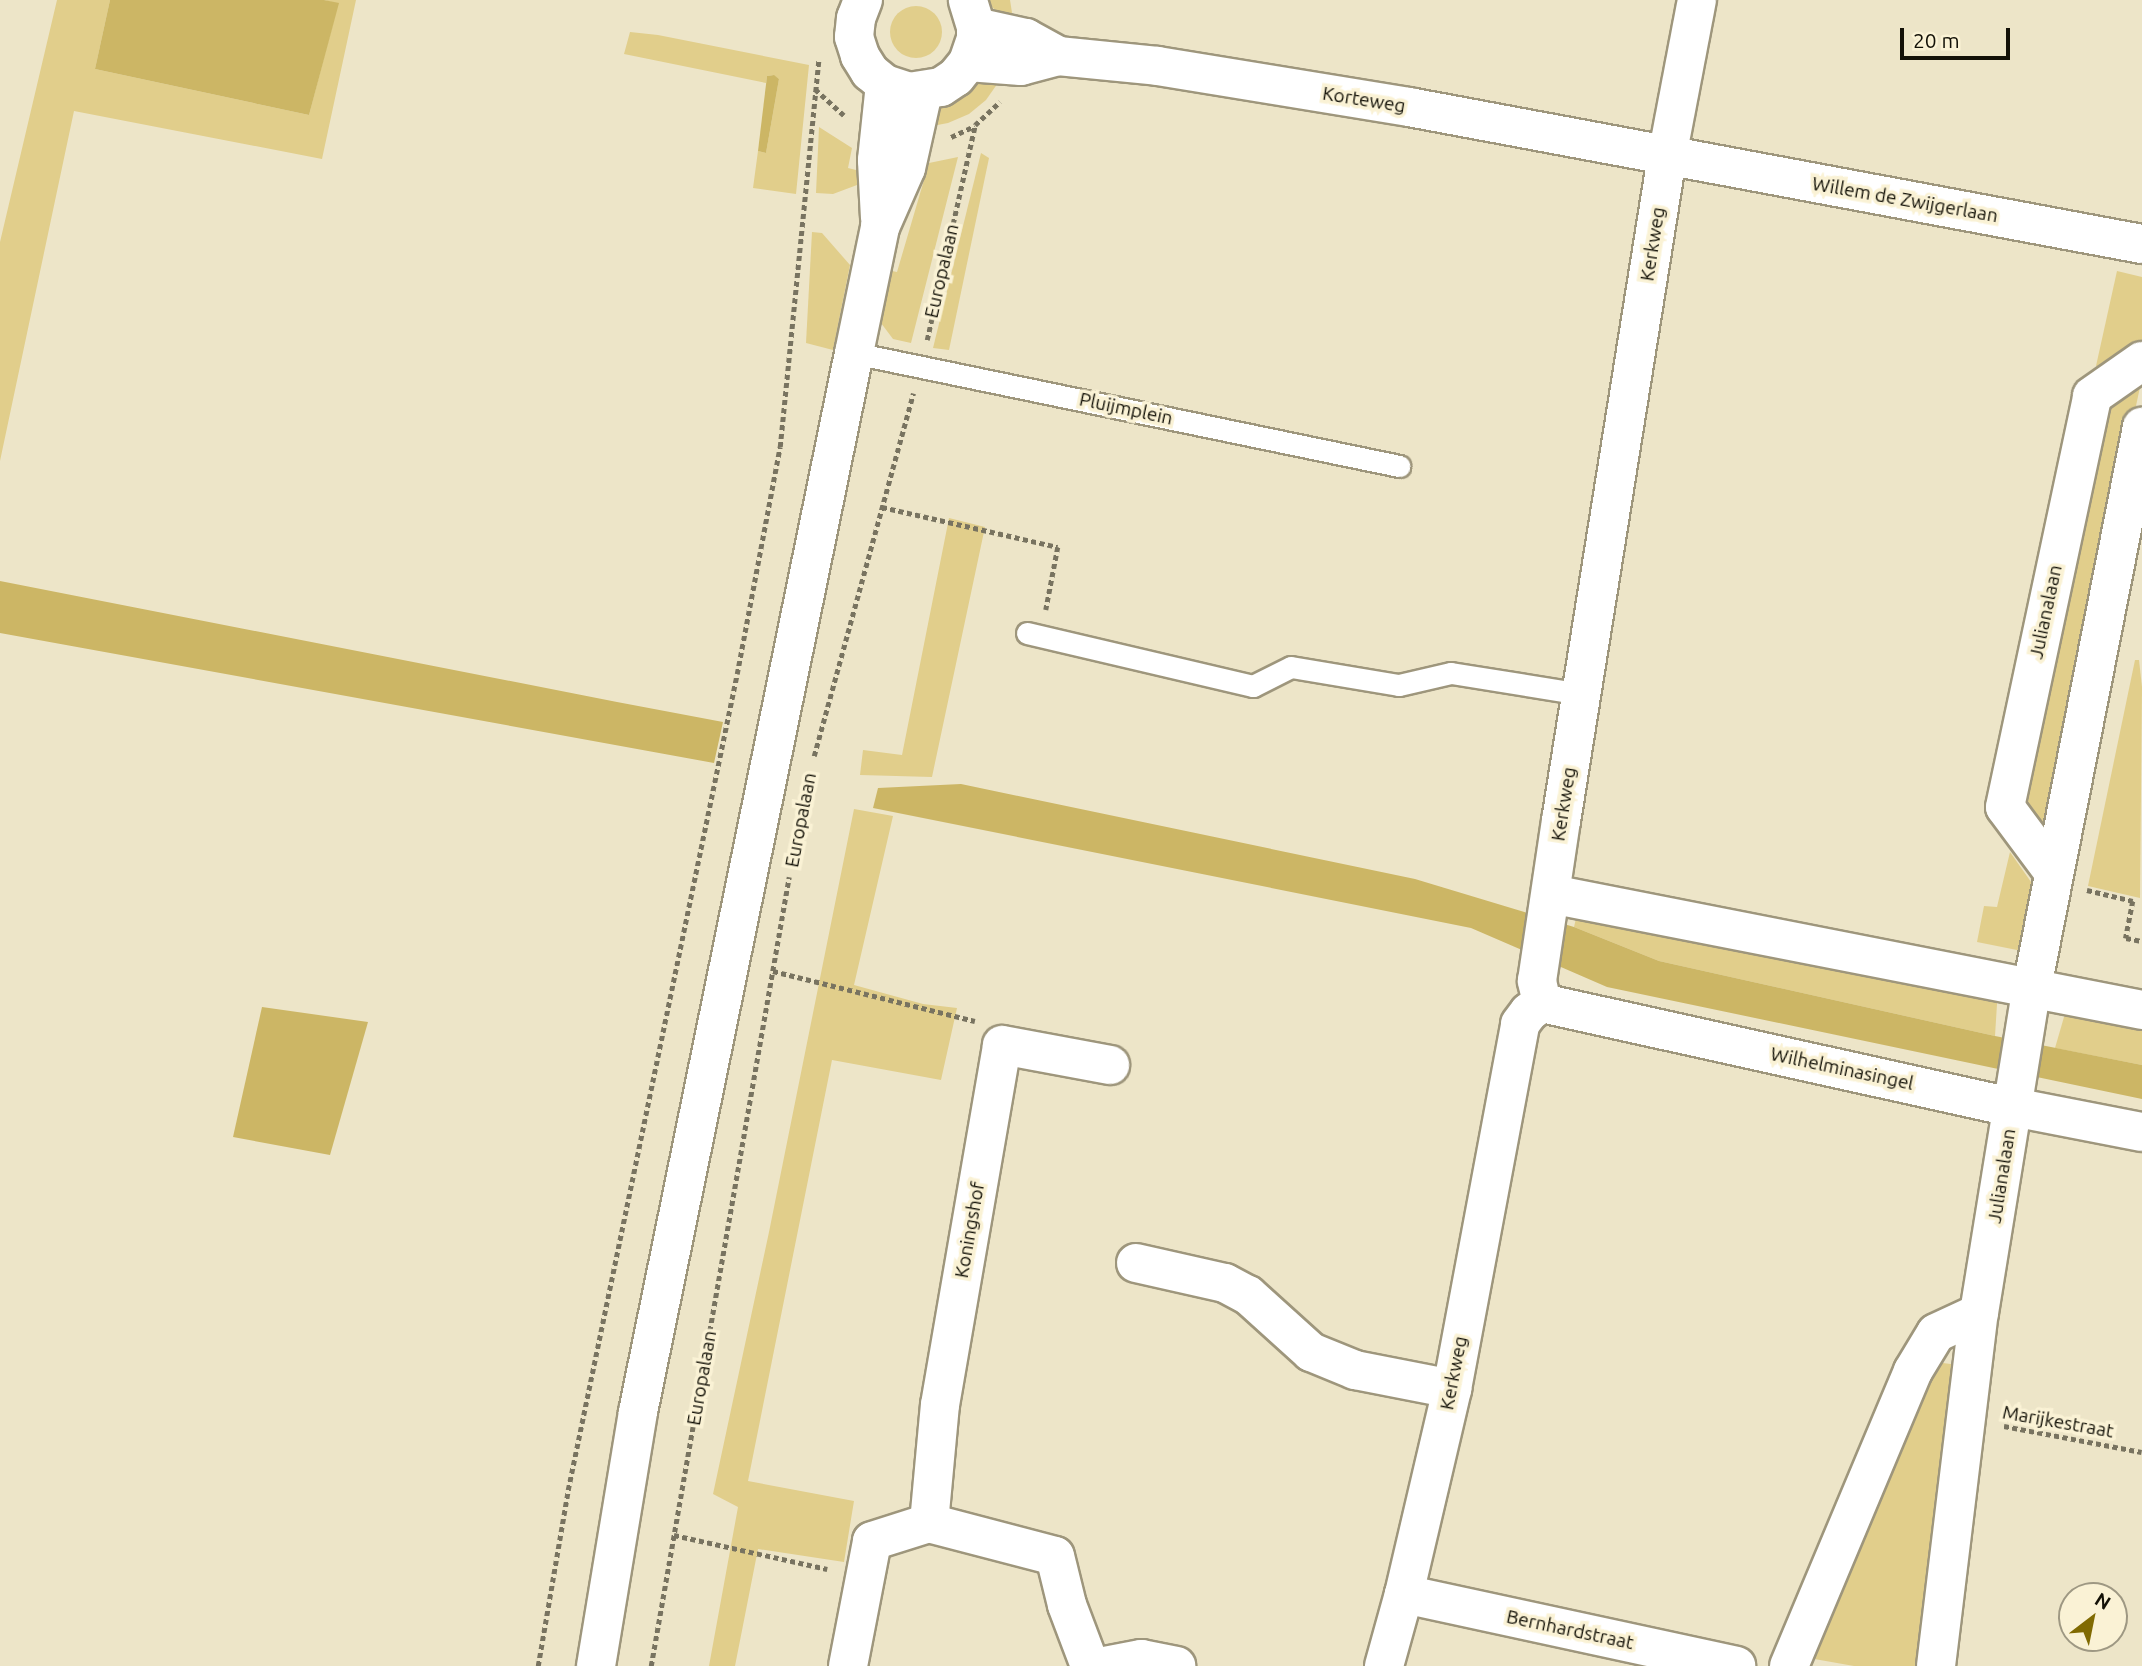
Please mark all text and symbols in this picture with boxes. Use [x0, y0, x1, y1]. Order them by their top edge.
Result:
scale bar [1904, 14, 2014, 58]
text: 20 m [1913, 28, 1960, 52]
street label: Korteweg [1321, 82, 1407, 118]
street label: Willem de Zwijgerlaan [1810, 172, 2000, 228]
street label: Kerkweg [1636, 205, 1670, 283]
street label: Europalaan [920, 222, 964, 320]
street label: Pluijmplein [1077, 388, 1175, 430]
street label: Julianalaan [2025, 563, 2067, 661]
street label: Kerkweg [1547, 765, 1581, 843]
street label: Europalaan [781, 771, 821, 869]
street label: Wilhelminasingel [1768, 1043, 1916, 1095]
street label: Julianalaan [1983, 1127, 2021, 1225]
street label: Koningshof [950, 1180, 990, 1280]
street label: Europalaan [682, 1329, 722, 1427]
street label: Kerkweg [1436, 1334, 1472, 1412]
street label: Marijkestraat [2001, 1401, 2115, 1443]
north arrow [2058, 1582, 2128, 1652]
text: N [2091, 1588, 2115, 1614]
street label: Bernhardstraat [1504, 1605, 1636, 1655]

